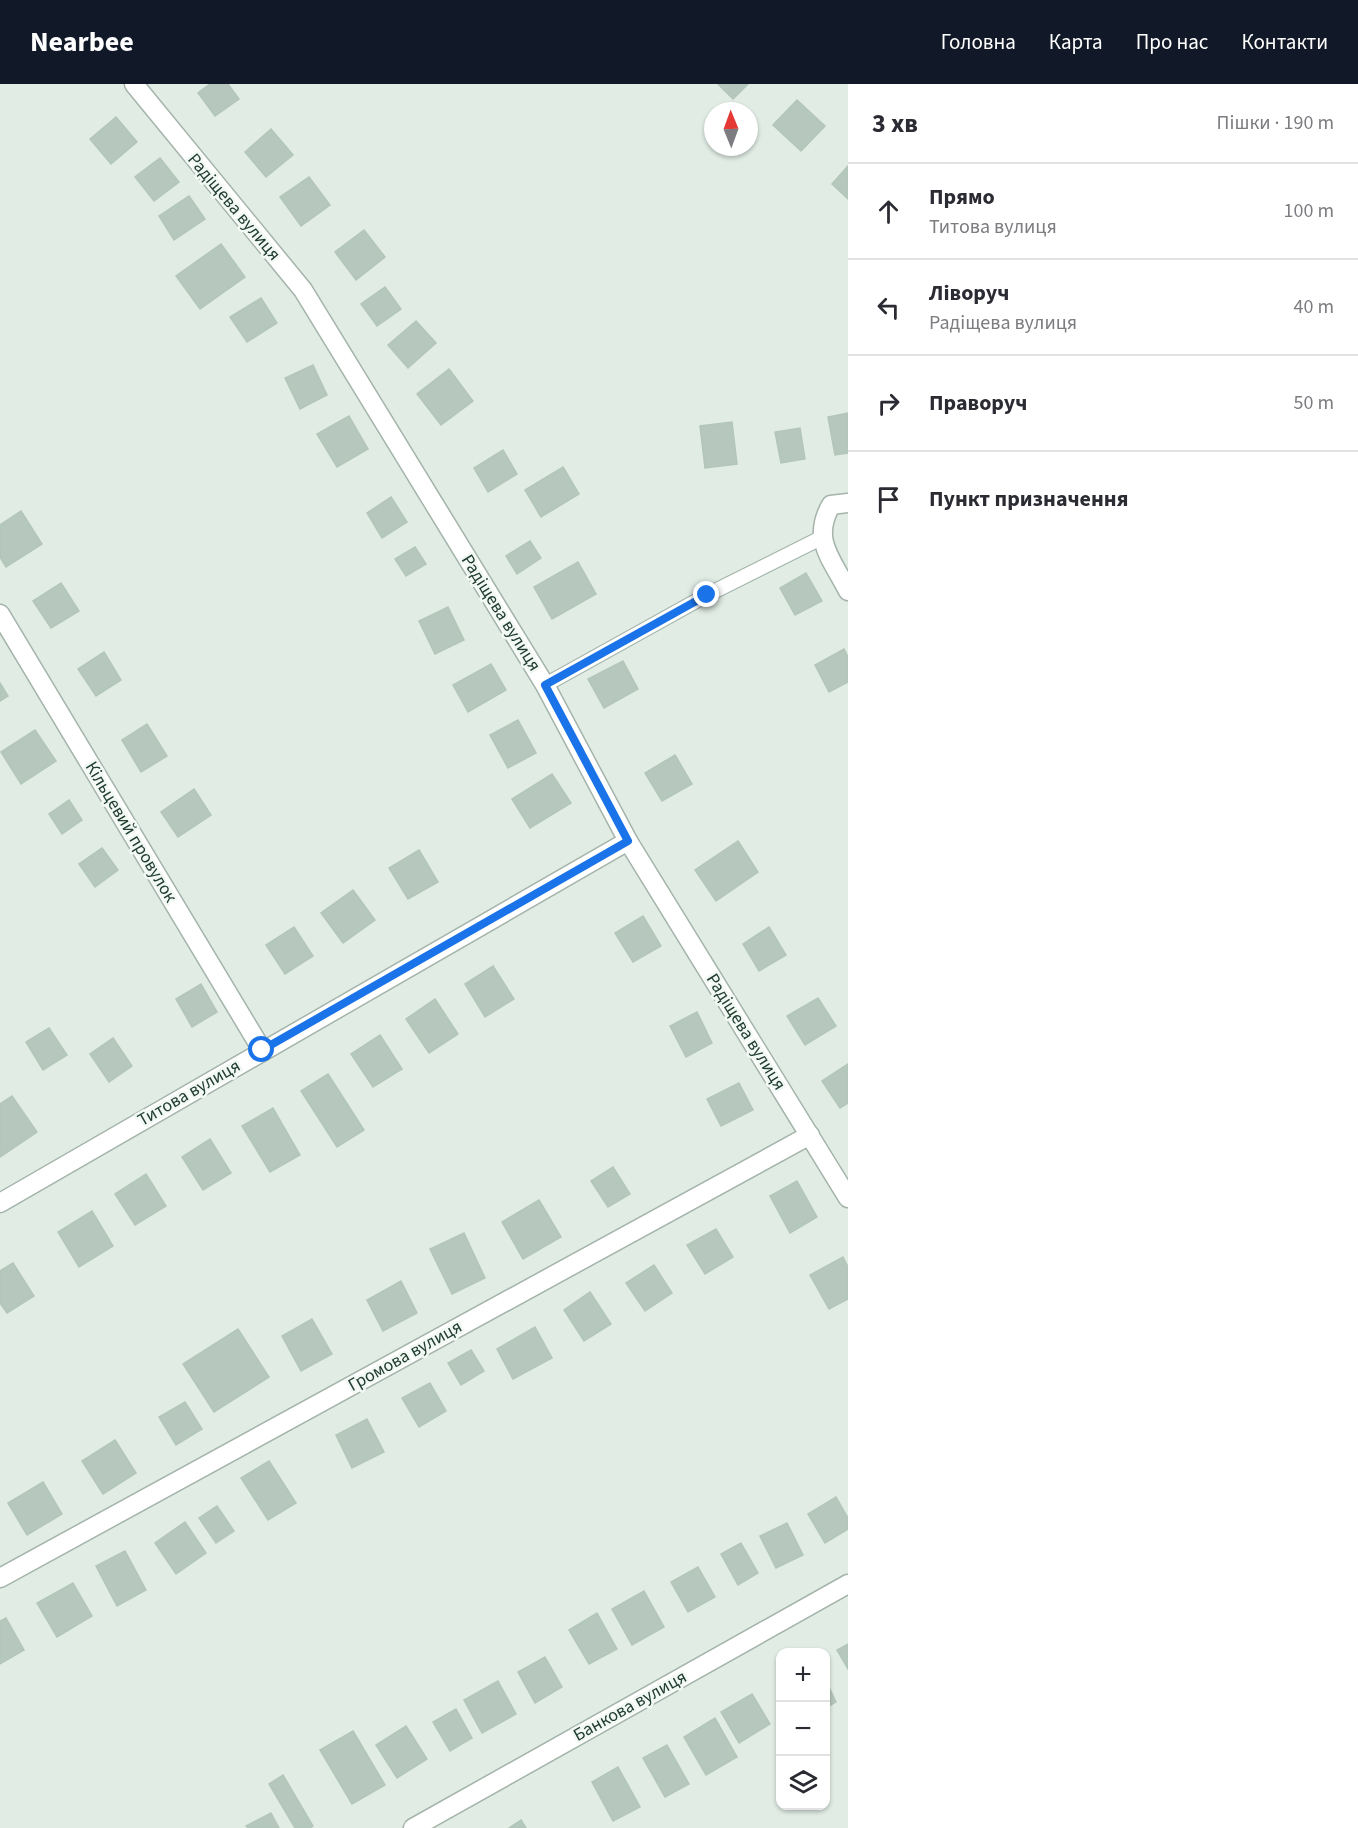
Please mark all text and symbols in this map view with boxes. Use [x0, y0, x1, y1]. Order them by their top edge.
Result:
text: Nearbee [30, 22, 134, 62]
text: Головна [941, 27, 1016, 57]
text: Карта [1049, 27, 1103, 57]
text: Про нас [1136, 27, 1208, 57]
text: Контакти [1241, 27, 1328, 57]
north arrow [704, 102, 758, 156]
text: 3 хв [872, 105, 918, 142]
text: Пішки · 190 m [1217, 109, 1334, 137]
street label: Радіщева вулиця [182, 148, 286, 266]
text: Прямо [929, 181, 995, 213]
icon: ahead [872, 195, 905, 228]
text: 100 m [1284, 197, 1334, 225]
text: Титова вулиця [929, 213, 1057, 241]
text: Ліворуч [929, 277, 1009, 309]
icon: left [872, 291, 905, 324]
text: 40 m [1294, 293, 1334, 321]
text: Радіщева вулиця [929, 309, 1077, 337]
icon: right [872, 387, 905, 420]
text: Праворуч [929, 387, 1027, 419]
text: 50 m [1294, 389, 1334, 417]
icon: arrive [872, 483, 905, 516]
text: Пункт призначення [929, 483, 1129, 515]
street label: Радіщева вулиця [455, 550, 547, 676]
route end [693, 581, 719, 607]
street label: Кільцевий провулок [79, 757, 183, 907]
street label: Радіщева вулиця [700, 969, 792, 1095]
route start [248, 1036, 274, 1062]
street label: Титова вулиця [133, 1053, 245, 1133]
street label: Громова вулиця [343, 1314, 467, 1398]
map controls [776, 1648, 830, 1810]
button: + [776, 1648, 830, 1702]
street label: Банкова вулиця [569, 1664, 691, 1748]
button: − [776, 1702, 830, 1756]
button: layers [776, 1756, 830, 1810]

